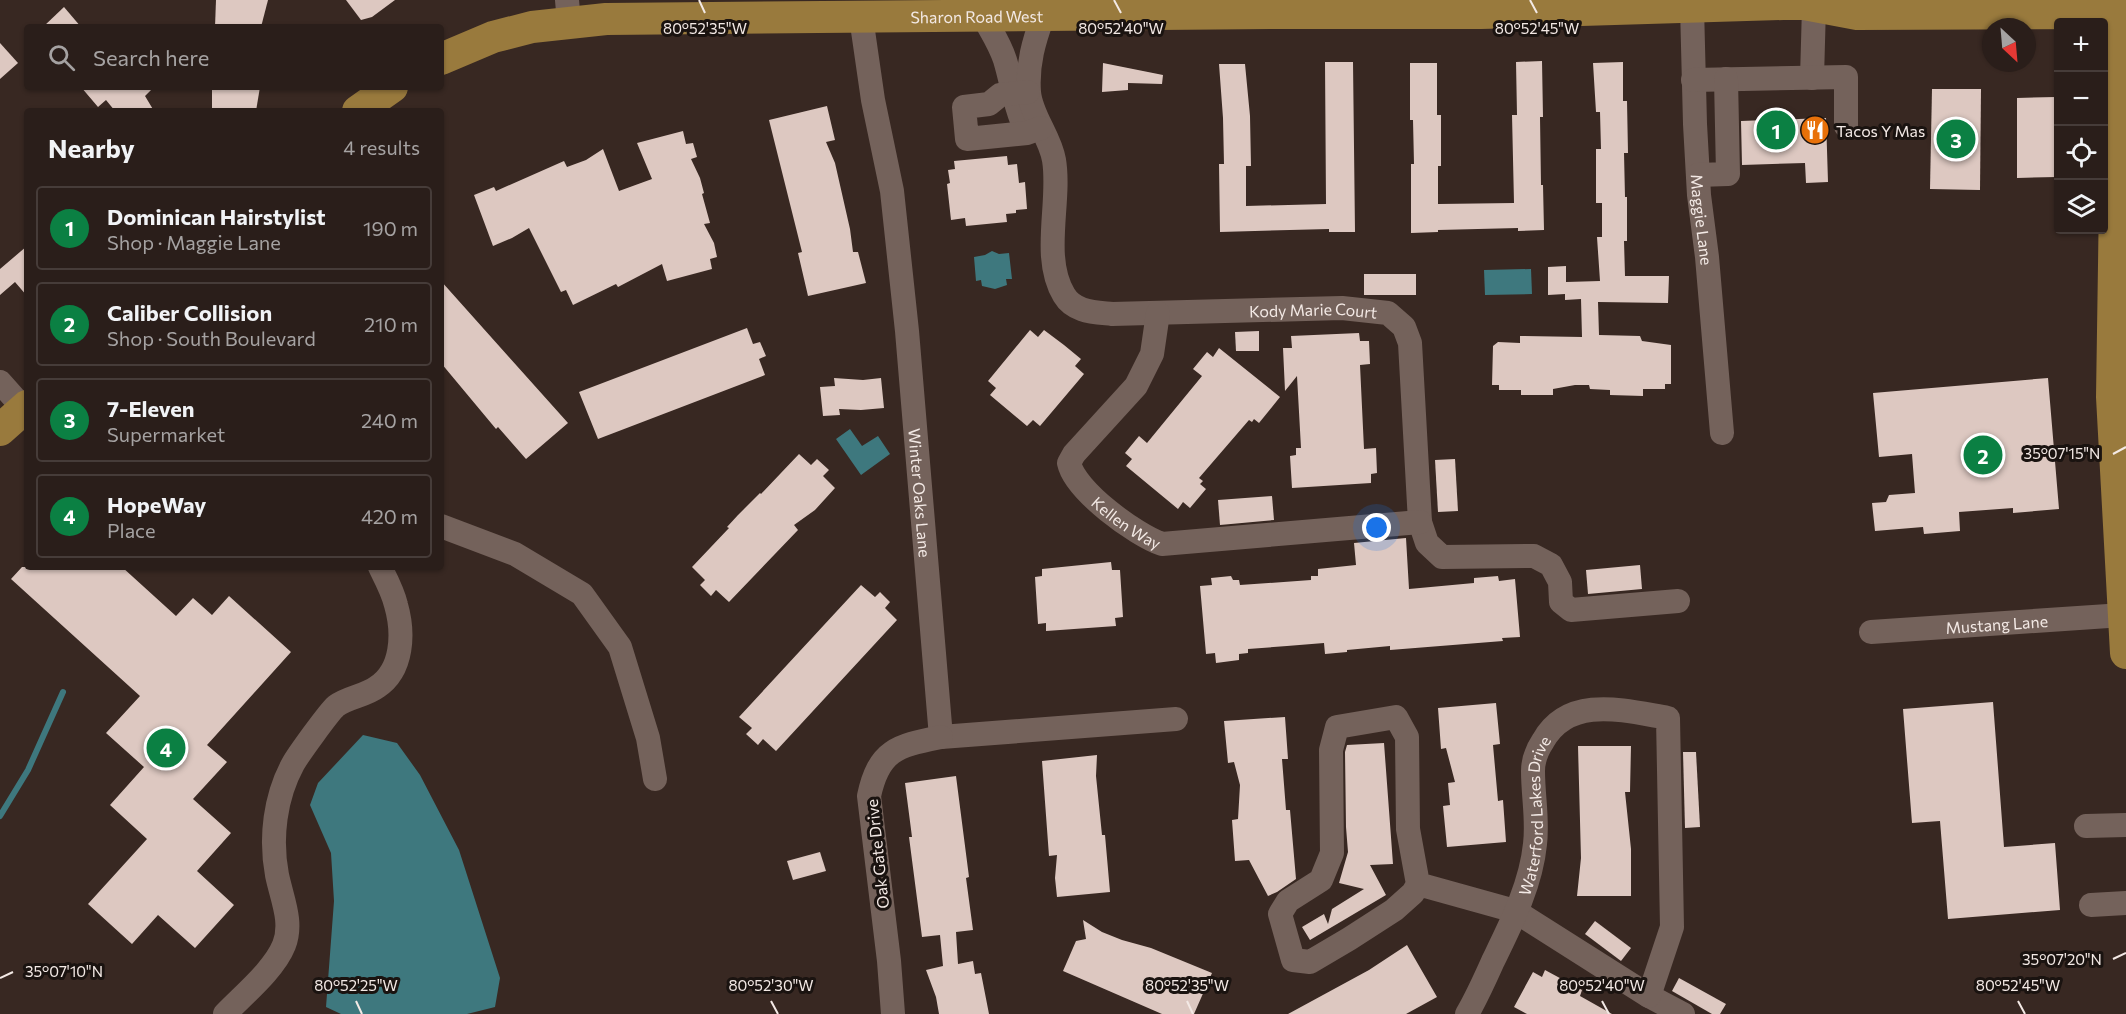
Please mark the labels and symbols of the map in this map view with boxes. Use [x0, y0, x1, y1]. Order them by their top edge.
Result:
street label: Sharon Road West [910, 6, 1044, 26]
north arrow [1982, 18, 2036, 72]
text: 80°52'35"W [663, 19, 747, 37]
text: 80°52'40"W [1078, 19, 1164, 37]
text: 80°52'45"W [1495, 19, 1579, 37]
pin: 1 [1756, 108, 1796, 152]
restaurant icon: Tacos Y Mas [1799, 114, 1831, 146]
pin: 3 [1936, 116, 1976, 162]
place label: Tacos Y Mas [1836, 121, 1925, 140]
street label: Maggie Lane [1688, 173, 1717, 266]
street label: Kody Marie Court [1249, 298, 1379, 321]
street label: Winter Oaks Lane [906, 427, 935, 558]
pin: 2 [1964, 432, 2002, 478]
text: 35°07'15"N [2024, 444, 2100, 462]
street label: Kellen Way [1088, 492, 1164, 552]
your location [1362, 513, 1391, 542]
street label: Mustang Lane [1945, 611, 2048, 636]
pin: 4 [146, 726, 186, 771]
street label: Waterford Lakes Drive [1514, 732, 1554, 898]
street label: Oak Gate Drive [862, 798, 892, 910]
text: 35°07'20"N [2022, 950, 2102, 968]
text: 35°07'10"N [25, 962, 103, 980]
text: 80°52'25"W [314, 976, 398, 994]
text: 80°52'30"W [728, 976, 814, 994]
text: 80°52'35"W [1145, 976, 1229, 994]
text: 80°52'40"W [1559, 976, 1645, 994]
text: 80°52'45"W [1976, 976, 2060, 994]

